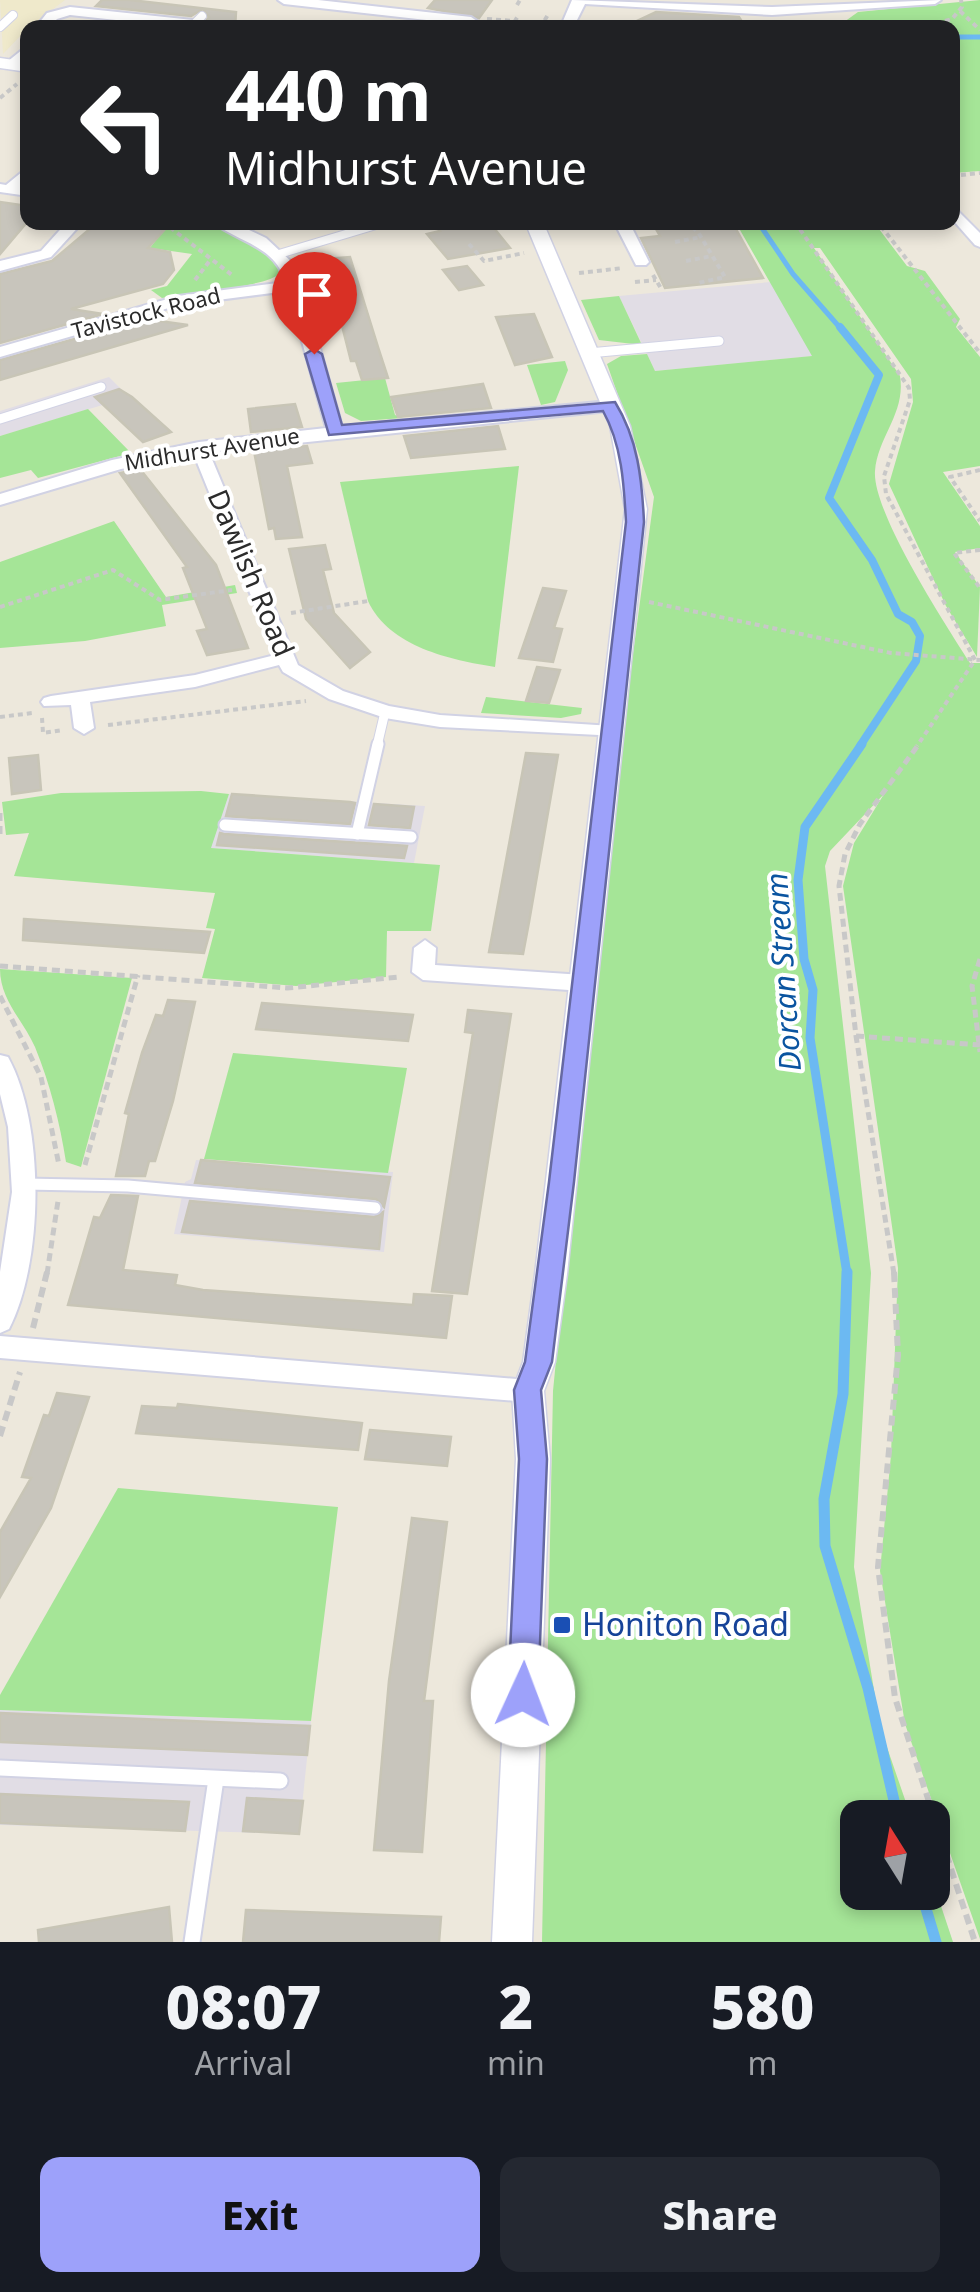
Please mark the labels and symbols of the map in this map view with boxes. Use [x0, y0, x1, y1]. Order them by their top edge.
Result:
pin [272, 252, 357, 355]
street label: Tavistock Road [68, 279, 223, 345]
street label: Midhurst Avenue [122, 419, 302, 477]
street label: Dawlish Road [200, 483, 304, 662]
water label: Dorcan Stream [755, 872, 810, 1073]
place label: Honiton Road [582, 1602, 789, 1645]
marker: Honiton Road [551, 1614, 573, 1636]
position arrow [471, 1643, 575, 1747]
north arrow [840, 1800, 950, 1910]

